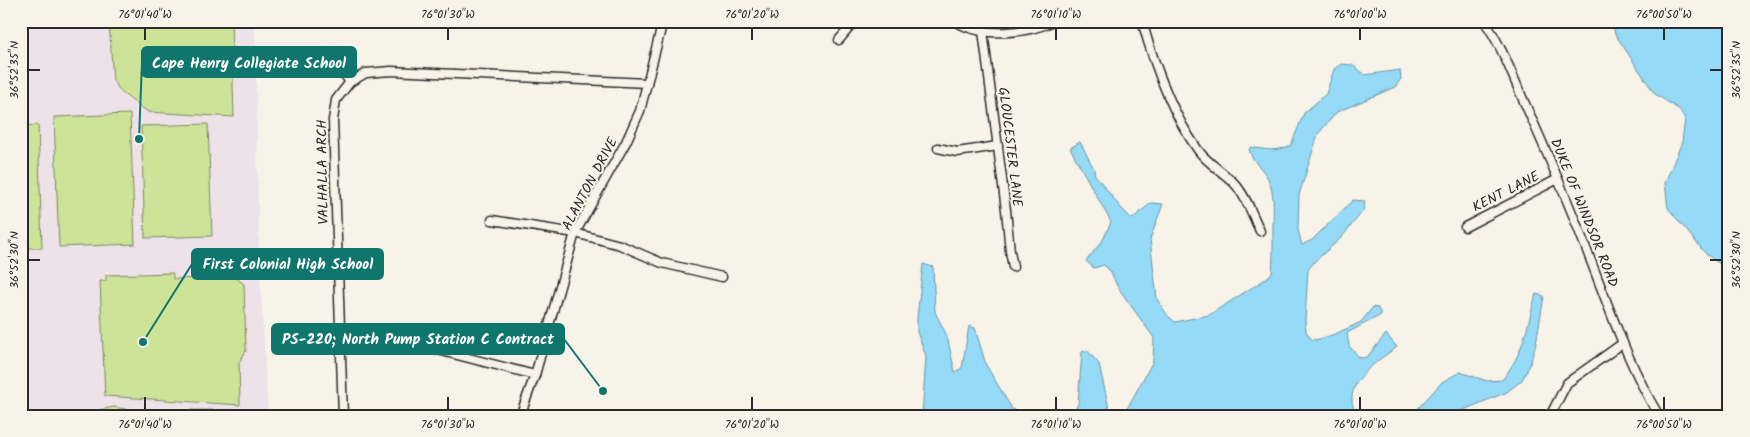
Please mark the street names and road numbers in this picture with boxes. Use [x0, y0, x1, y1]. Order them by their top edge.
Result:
street label: GLOUCESTER LANE [992, 86, 1028, 209]
street label: VALHALLA ARCH [311, 119, 335, 225]
street label: ALANTON DRIVE [556, 133, 624, 234]
street label: DUKE OF WINDSOR ROAD [1544, 135, 1624, 291]
street label: KENT LANE [1469, 165, 1544, 218]

